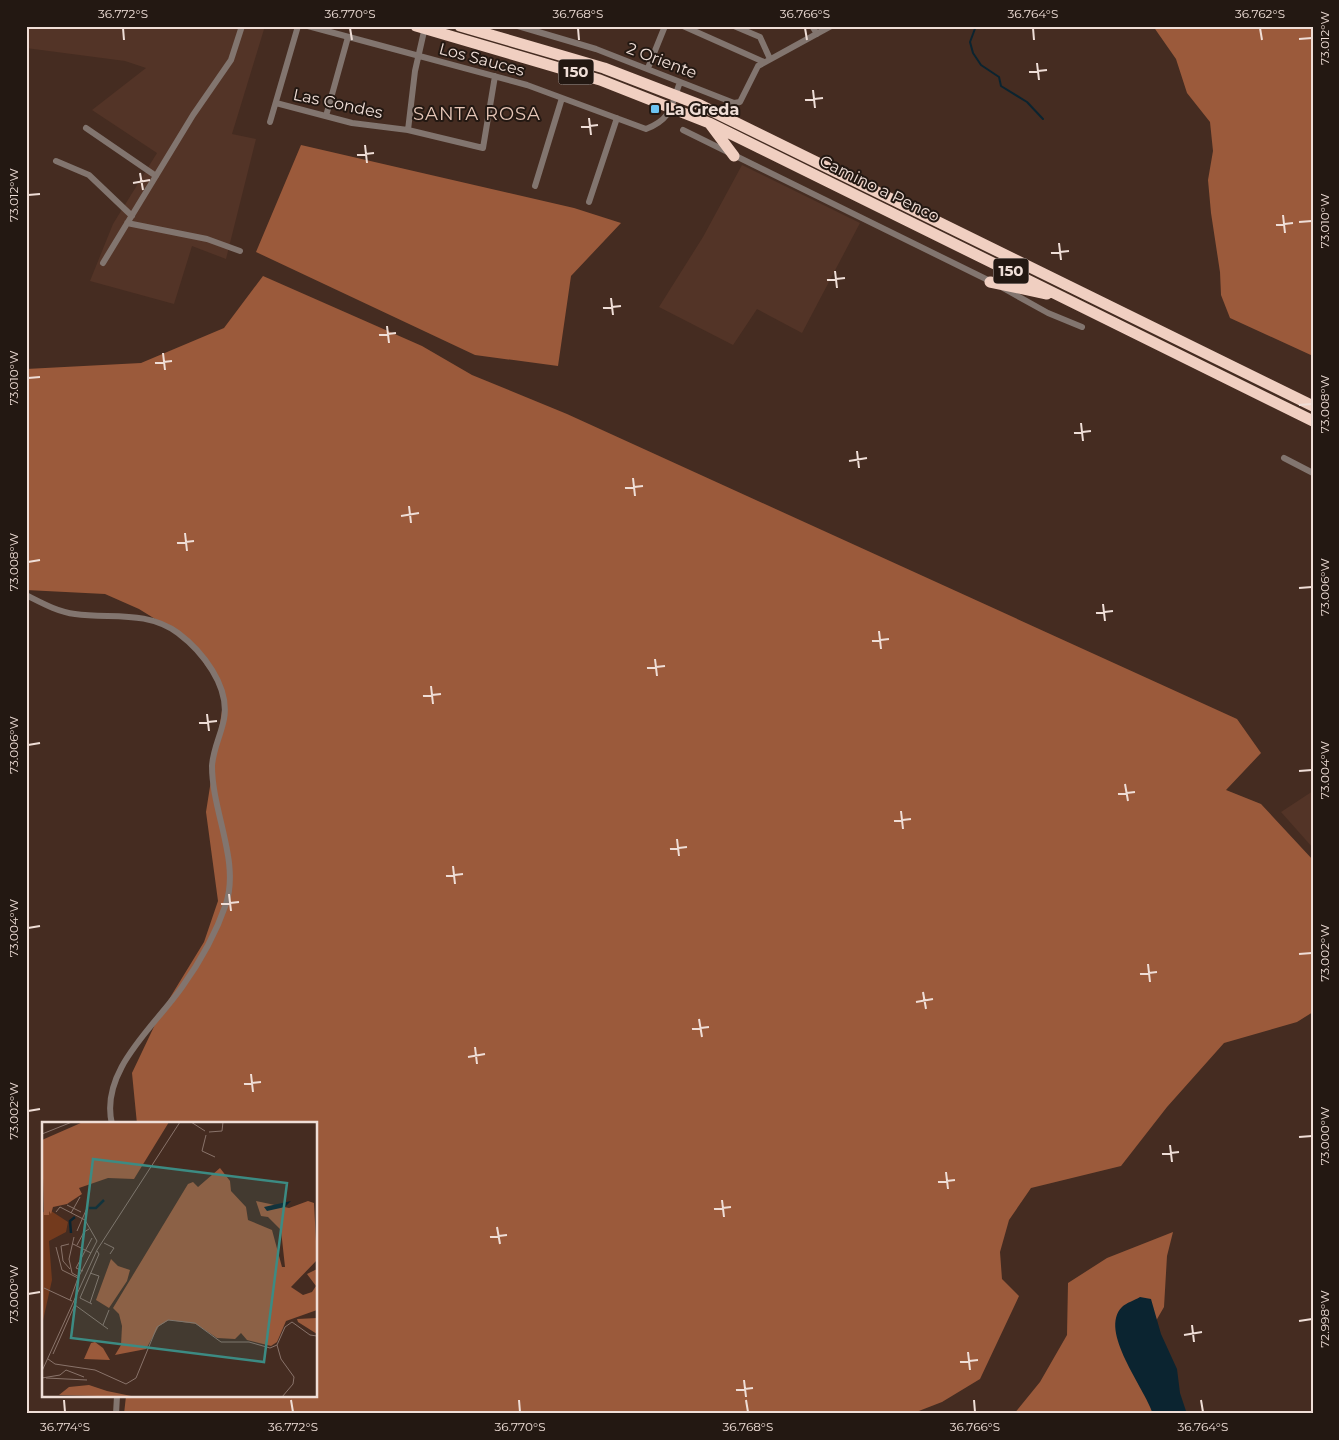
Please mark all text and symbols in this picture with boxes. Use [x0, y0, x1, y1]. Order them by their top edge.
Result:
text: 36.772°S [98, 6, 148, 21]
text: 36.770°S [324, 6, 376, 21]
text: 36.768°S [552, 6, 604, 21]
text: 36.766°S [780, 6, 830, 21]
text: 36.764°S [1008, 6, 1058, 21]
text: 36.762°S [1235, 6, 1285, 21]
text: 73.012°W [1317, 11, 1332, 65]
street label: 2 Oriente [624, 38, 700, 83]
street label: Los Sauces [437, 39, 527, 80]
road number: 150 [558, 60, 594, 84]
street label: Las Condes [291, 85, 385, 122]
place label: La Greda [665, 100, 739, 119]
district label: SANTA ROSA [413, 103, 541, 125]
marker: La Greda [649, 103, 661, 115]
street label: Camino a Penco [817, 151, 943, 226]
text: 73.012°W [6, 168, 21, 222]
text: 73.010°W [1317, 193, 1332, 249]
road number: 150 [994, 258, 1028, 284]
text: 73.010°W [6, 350, 21, 406]
text: 73.008°W [1317, 375, 1332, 433]
text: 73.008°W [6, 533, 21, 591]
text: 73.006°W [1317, 558, 1332, 616]
text: 73.006°W [6, 716, 21, 774]
text: 73.004°W [1317, 741, 1332, 799]
text: 73.004°W [6, 899, 21, 957]
text: 73.002°W [1317, 924, 1332, 982]
text: 73.002°W [6, 1082, 21, 1140]
text: 73.000°W [1317, 1107, 1332, 1165]
inset map [42, 1122, 318, 1398]
text: 73.000°W [6, 1265, 21, 1323]
text: 72.998°W [1317, 1290, 1332, 1348]
text: 36.774°S [40, 1419, 90, 1434]
text: 36.772°S [268, 1419, 318, 1434]
text: 36.770°S [494, 1419, 546, 1434]
text: 36.768°S [722, 1419, 774, 1434]
text: 36.766°S [950, 1419, 1000, 1434]
text: 36.764°S [1178, 1419, 1228, 1434]

